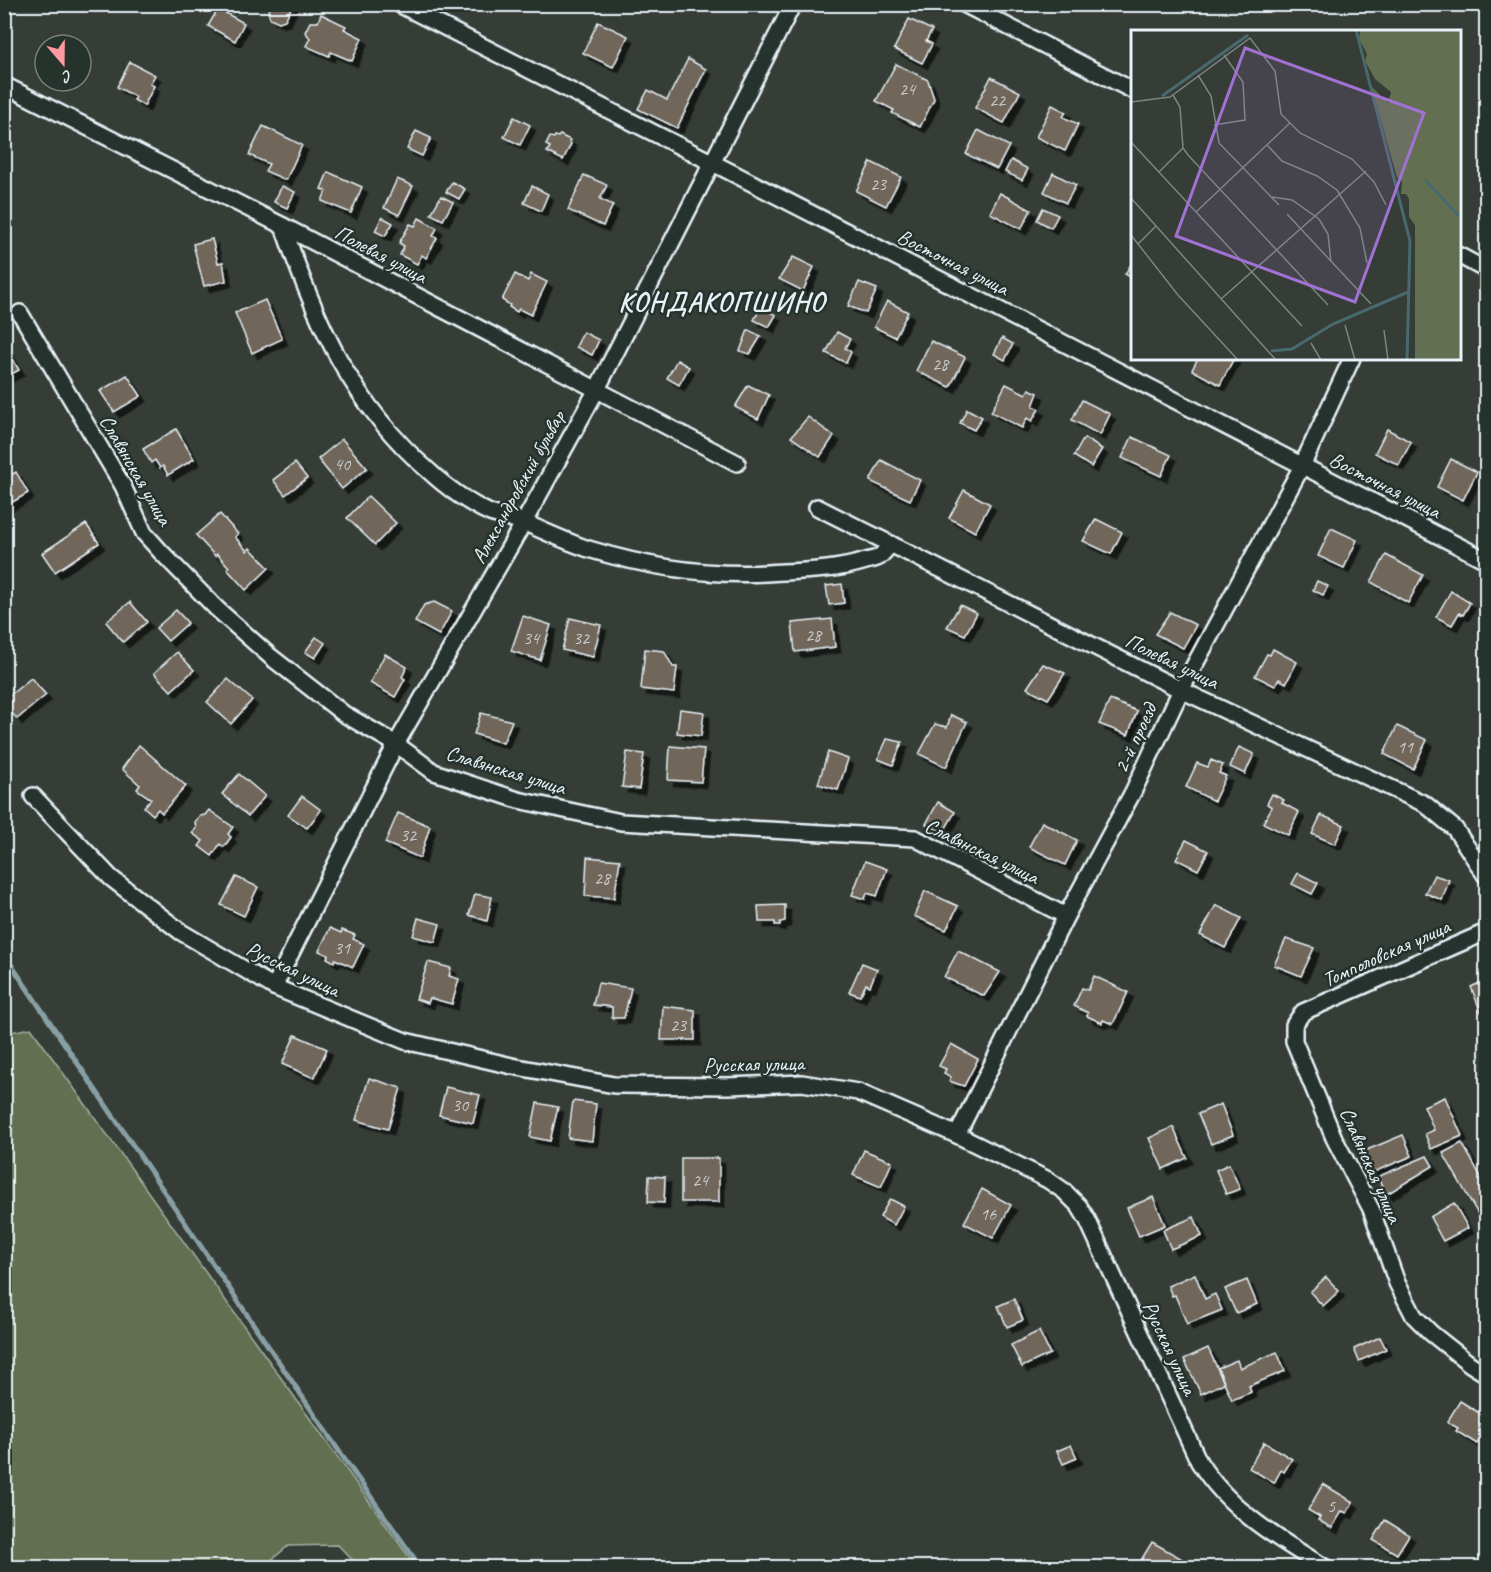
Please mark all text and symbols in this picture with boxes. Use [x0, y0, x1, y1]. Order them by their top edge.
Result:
inset map [1131, 30, 1461, 360]
north arrow [33, 33, 93, 93]
text: С [59, 65, 75, 88]
house number: 24 [899, 78, 917, 100]
house number: 22 [989, 89, 1007, 111]
house number: 23 [870, 173, 888, 195]
street label: Полевая улица [330, 219, 433, 290]
street label: Восточная улица [893, 223, 1015, 302]
district label: КОНДАКОПШИНО [619, 285, 827, 319]
house number: 28 [932, 353, 950, 375]
street label: Александровский бульвар [465, 405, 571, 568]
street label: Славянская улица [94, 410, 179, 532]
street label: Восточная улица [1325, 446, 1447, 525]
house number: 40 [334, 453, 352, 475]
house number: 28 [805, 624, 823, 646]
house number: 34 [523, 627, 541, 649]
house number: 32 [573, 627, 591, 649]
street label: Полевая улица [1121, 627, 1225, 696]
street label: 2-й проезд [1108, 697, 1163, 777]
house number: 11 [1397, 736, 1414, 758]
street label: Славянская улица [443, 739, 571, 801]
street label: Славянская улица [921, 812, 1045, 891]
house number: 32 [400, 824, 418, 846]
house number: 28 [594, 867, 612, 889]
street label: Томполовская улица [1318, 913, 1455, 993]
street label: Русская улица [242, 935, 346, 1004]
house number: 31 [334, 937, 351, 959]
house number: 23 [670, 1014, 688, 1036]
street label: Русская улица [703, 1050, 807, 1078]
house number: 30 [452, 1094, 470, 1116]
street label: Славянская улица [1334, 1103, 1409, 1228]
house number: 24 [692, 1169, 710, 1191]
house number: 16 [980, 1203, 997, 1225]
street label: Русская улица [1137, 1297, 1204, 1401]
house number: 5 [1327, 1495, 1336, 1517]

